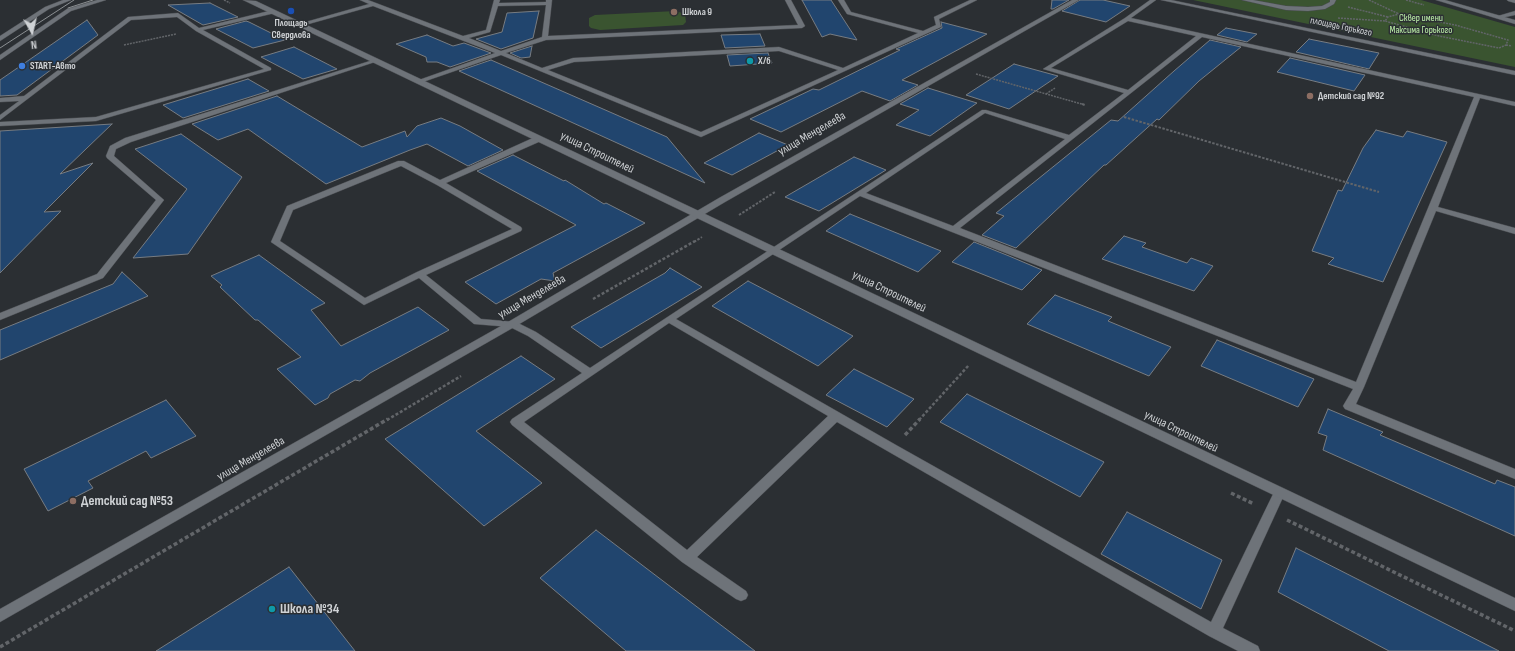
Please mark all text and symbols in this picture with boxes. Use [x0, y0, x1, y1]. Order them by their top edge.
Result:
marker: Площадь Свердлова [286, 6, 296, 16]
place label: Школа 9 [682, 6, 712, 18]
marker: Школа 9 [669, 7, 679, 17]
north arrow [12, 12, 52, 52]
park label: Сквер имени Максима Горького [1390, 12, 1452, 36]
street label: площадь Горького [1309, 15, 1373, 39]
place label: Площадь Свердлова [271, 17, 311, 40]
text: N [30, 38, 38, 51]
place label: Х/б [758, 55, 771, 67]
marker: Х/б [745, 56, 755, 66]
place label: START-Авто [30, 60, 76, 72]
marker: START-Авто [17, 61, 27, 71]
place label: Детский сад №92 [1318, 90, 1384, 102]
marker: Детский сад №92 [1305, 91, 1315, 101]
street label: улица Менделеева [776, 109, 848, 159]
street label: улица Строителей [558, 129, 636, 177]
street label: улица Строителей [850, 268, 928, 316]
street label: улица Менделеева [496, 272, 568, 322]
street label: улица Строителей [1142, 408, 1220, 456]
street label: улица Менделеева [215, 434, 287, 484]
place label: Детский сад №53 [81, 493, 173, 509]
marker: Детский сад №53 [68, 496, 78, 506]
place label: Школа №34 [280, 601, 339, 617]
marker: Школа №34 [267, 604, 277, 614]

